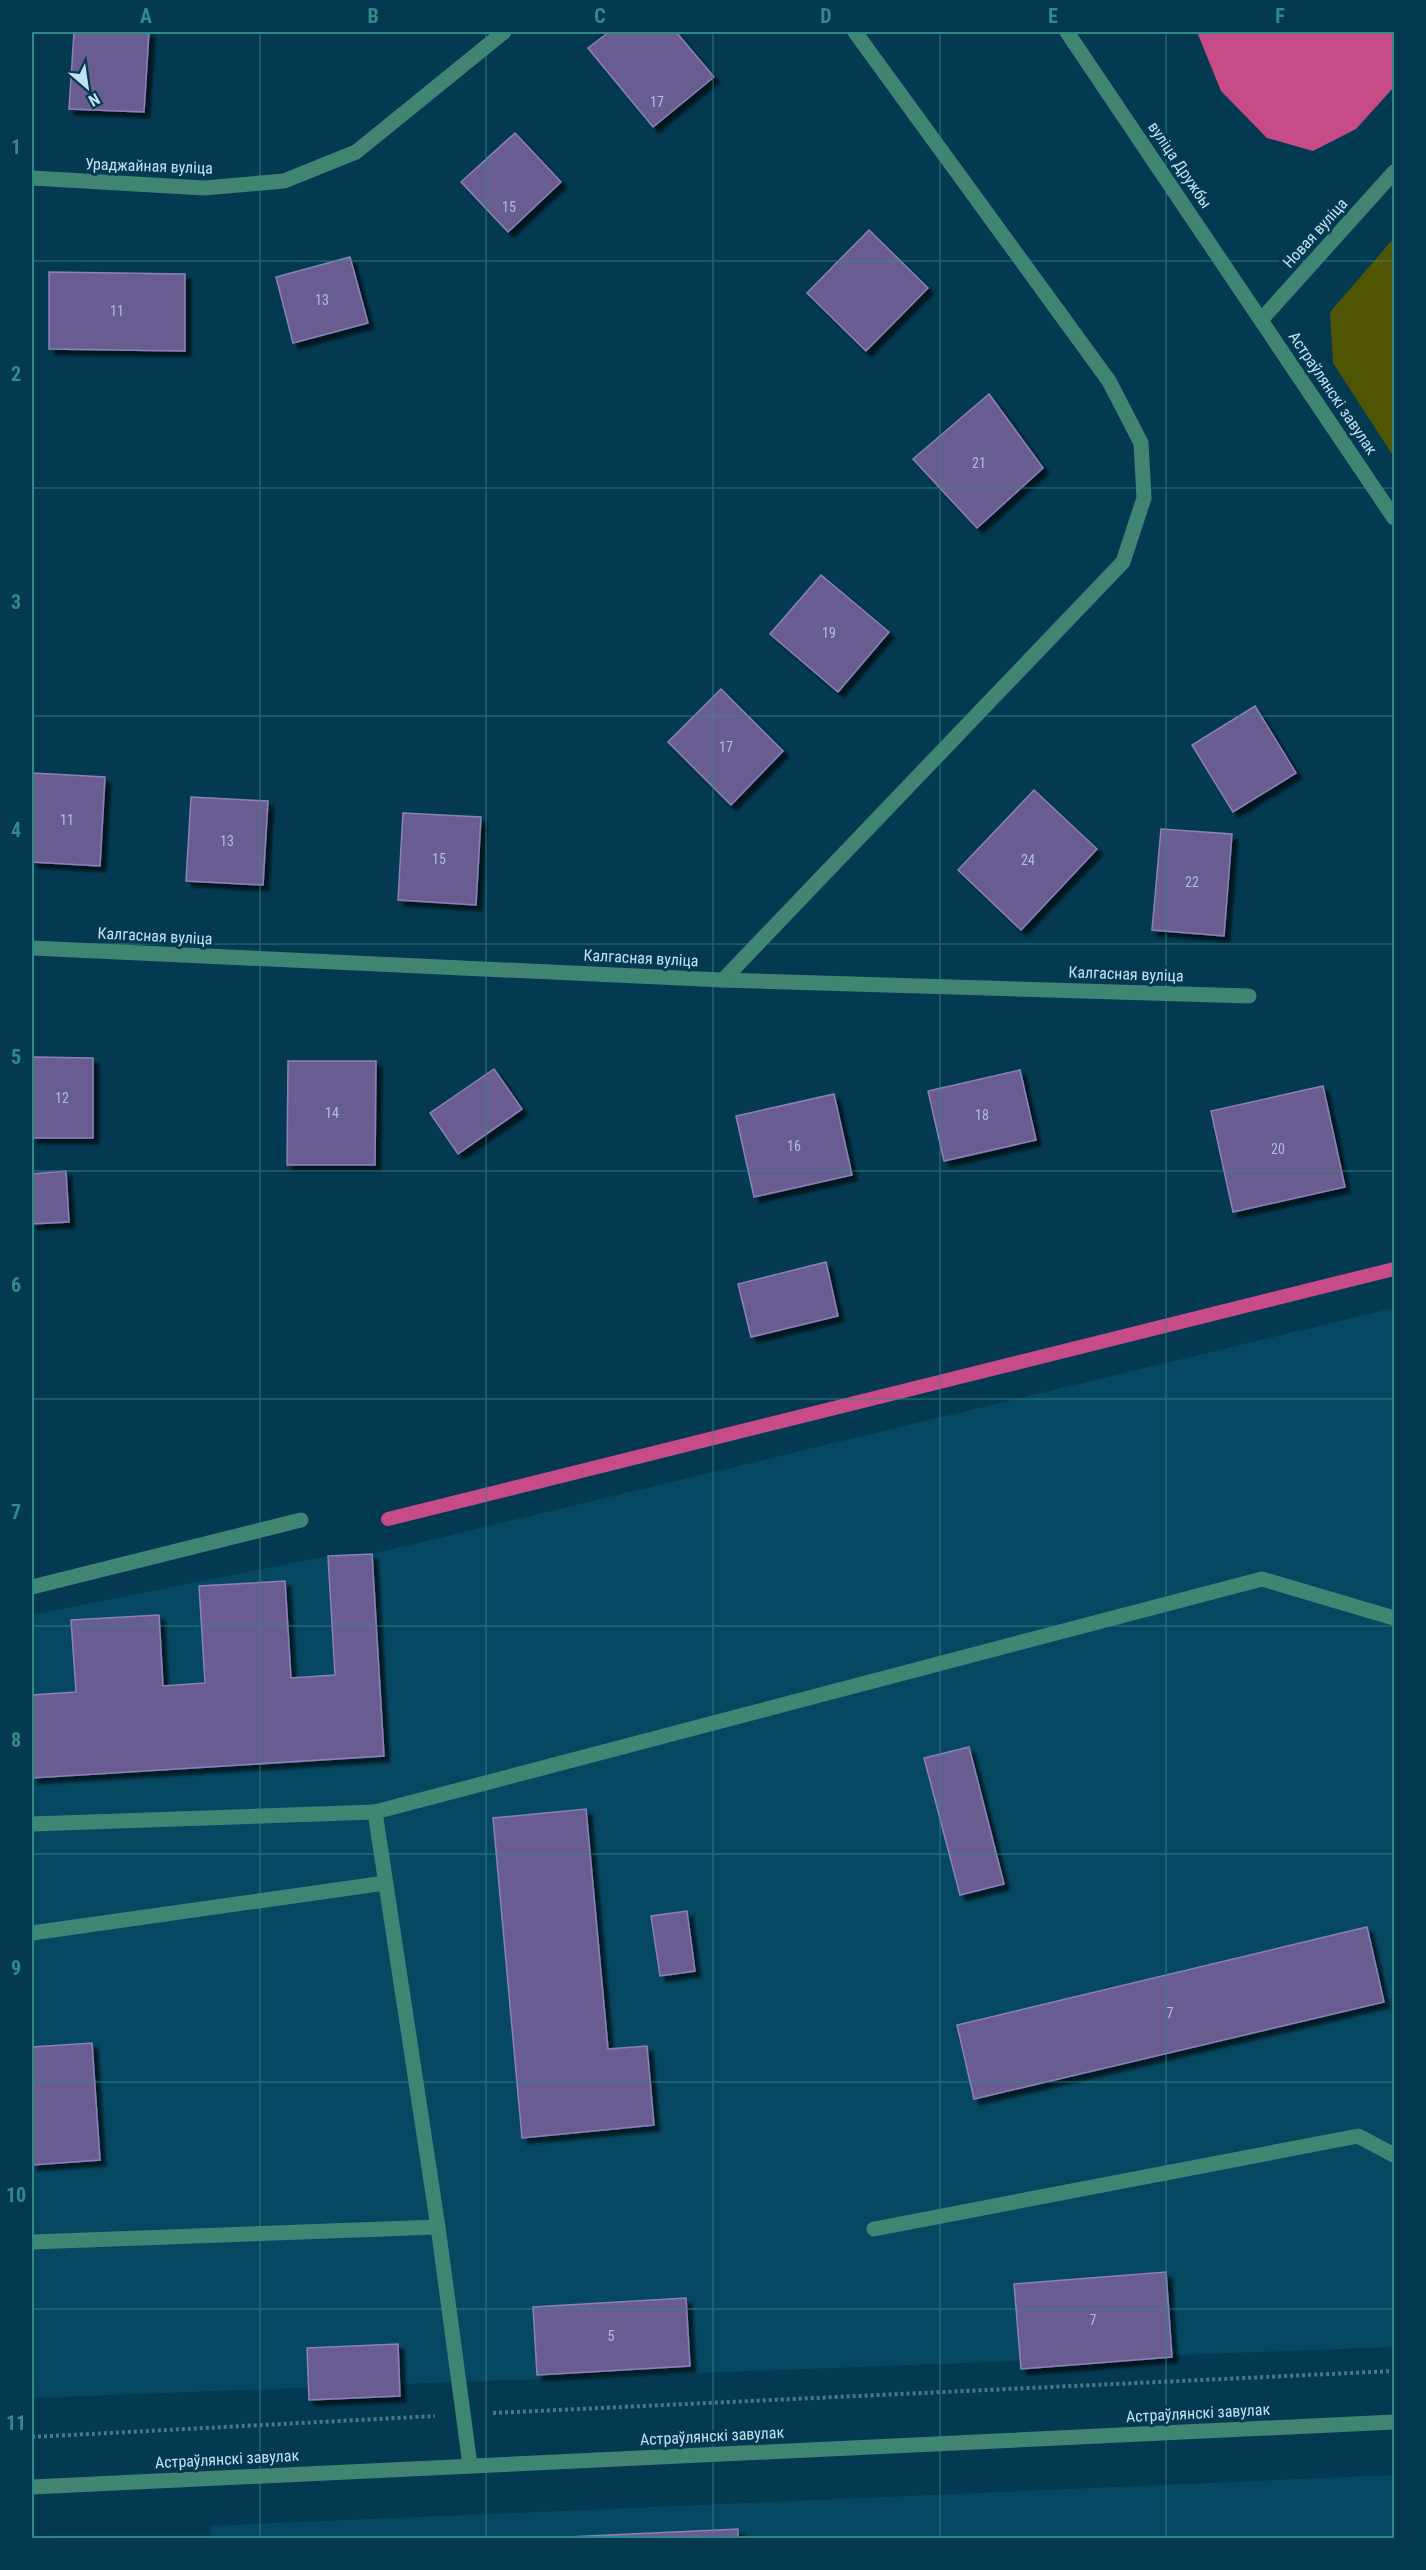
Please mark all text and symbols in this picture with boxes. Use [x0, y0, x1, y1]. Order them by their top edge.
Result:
text: A [140, 4, 152, 28]
text: B [367, 4, 379, 28]
text: C [594, 4, 606, 28]
text: D [820, 4, 832, 28]
text: E [1048, 4, 1058, 28]
text: F [1275, 4, 1285, 28]
north arrow [57, 57, 117, 117]
text: N [85, 89, 103, 110]
house number: 17 [650, 94, 664, 110]
street label: вуліца Дружбы [1144, 118, 1216, 212]
text: 1 [11, 135, 21, 159]
street label: Ураджайная вуліца [85, 154, 213, 178]
street label: Новая вуліца [1279, 194, 1351, 272]
house number: 15 [502, 199, 516, 215]
house number: 13 [315, 292, 329, 308]
house number: 11 [110, 303, 124, 319]
street label: Астраўлянскі завулак [1285, 328, 1381, 458]
text: 2 [11, 362, 21, 386]
house number: 21 [972, 455, 986, 471]
text: 3 [11, 590, 21, 614]
house number: 19 [822, 625, 836, 641]
house number: 17 [719, 739, 733, 755]
house number: 11 [60, 812, 74, 828]
text: 4 [11, 818, 21, 842]
house number: 13 [220, 833, 234, 849]
house number: 15 [432, 851, 446, 867]
house number: 24 [1021, 852, 1035, 868]
house number: 22 [1185, 874, 1199, 890]
street label: Калгасная вуліца [97, 923, 213, 949]
street label: Калгасная вуліца [583, 945, 699, 971]
street label: Калгасная вуліца [1068, 962, 1184, 986]
text: 5 [11, 1045, 21, 1069]
house number: 12 [55, 1090, 69, 1106]
house number: 14 [325, 1105, 339, 1121]
house number: 18 [975, 1107, 989, 1123]
house number: 16 [787, 1138, 801, 1154]
house number: 20 [1271, 1141, 1285, 1157]
text: 6 [11, 1273, 21, 1297]
text: 7 [11, 1500, 21, 1524]
text: 8 [11, 1728, 21, 1752]
text: 9 [11, 1956, 21, 1980]
house number: 7 [1167, 2005, 1174, 2021]
text: 10 [6, 2183, 26, 2207]
house number: 7 [1090, 2312, 1097, 2328]
house number: 5 [608, 2328, 615, 2344]
street label: Астраўлянскі завулак [1125, 2400, 1271, 2426]
text: 11 [6, 2411, 26, 2435]
street label: Астраўлянскі завулак [639, 2423, 785, 2449]
street label: Астраўлянскі завулак [154, 2446, 300, 2472]

